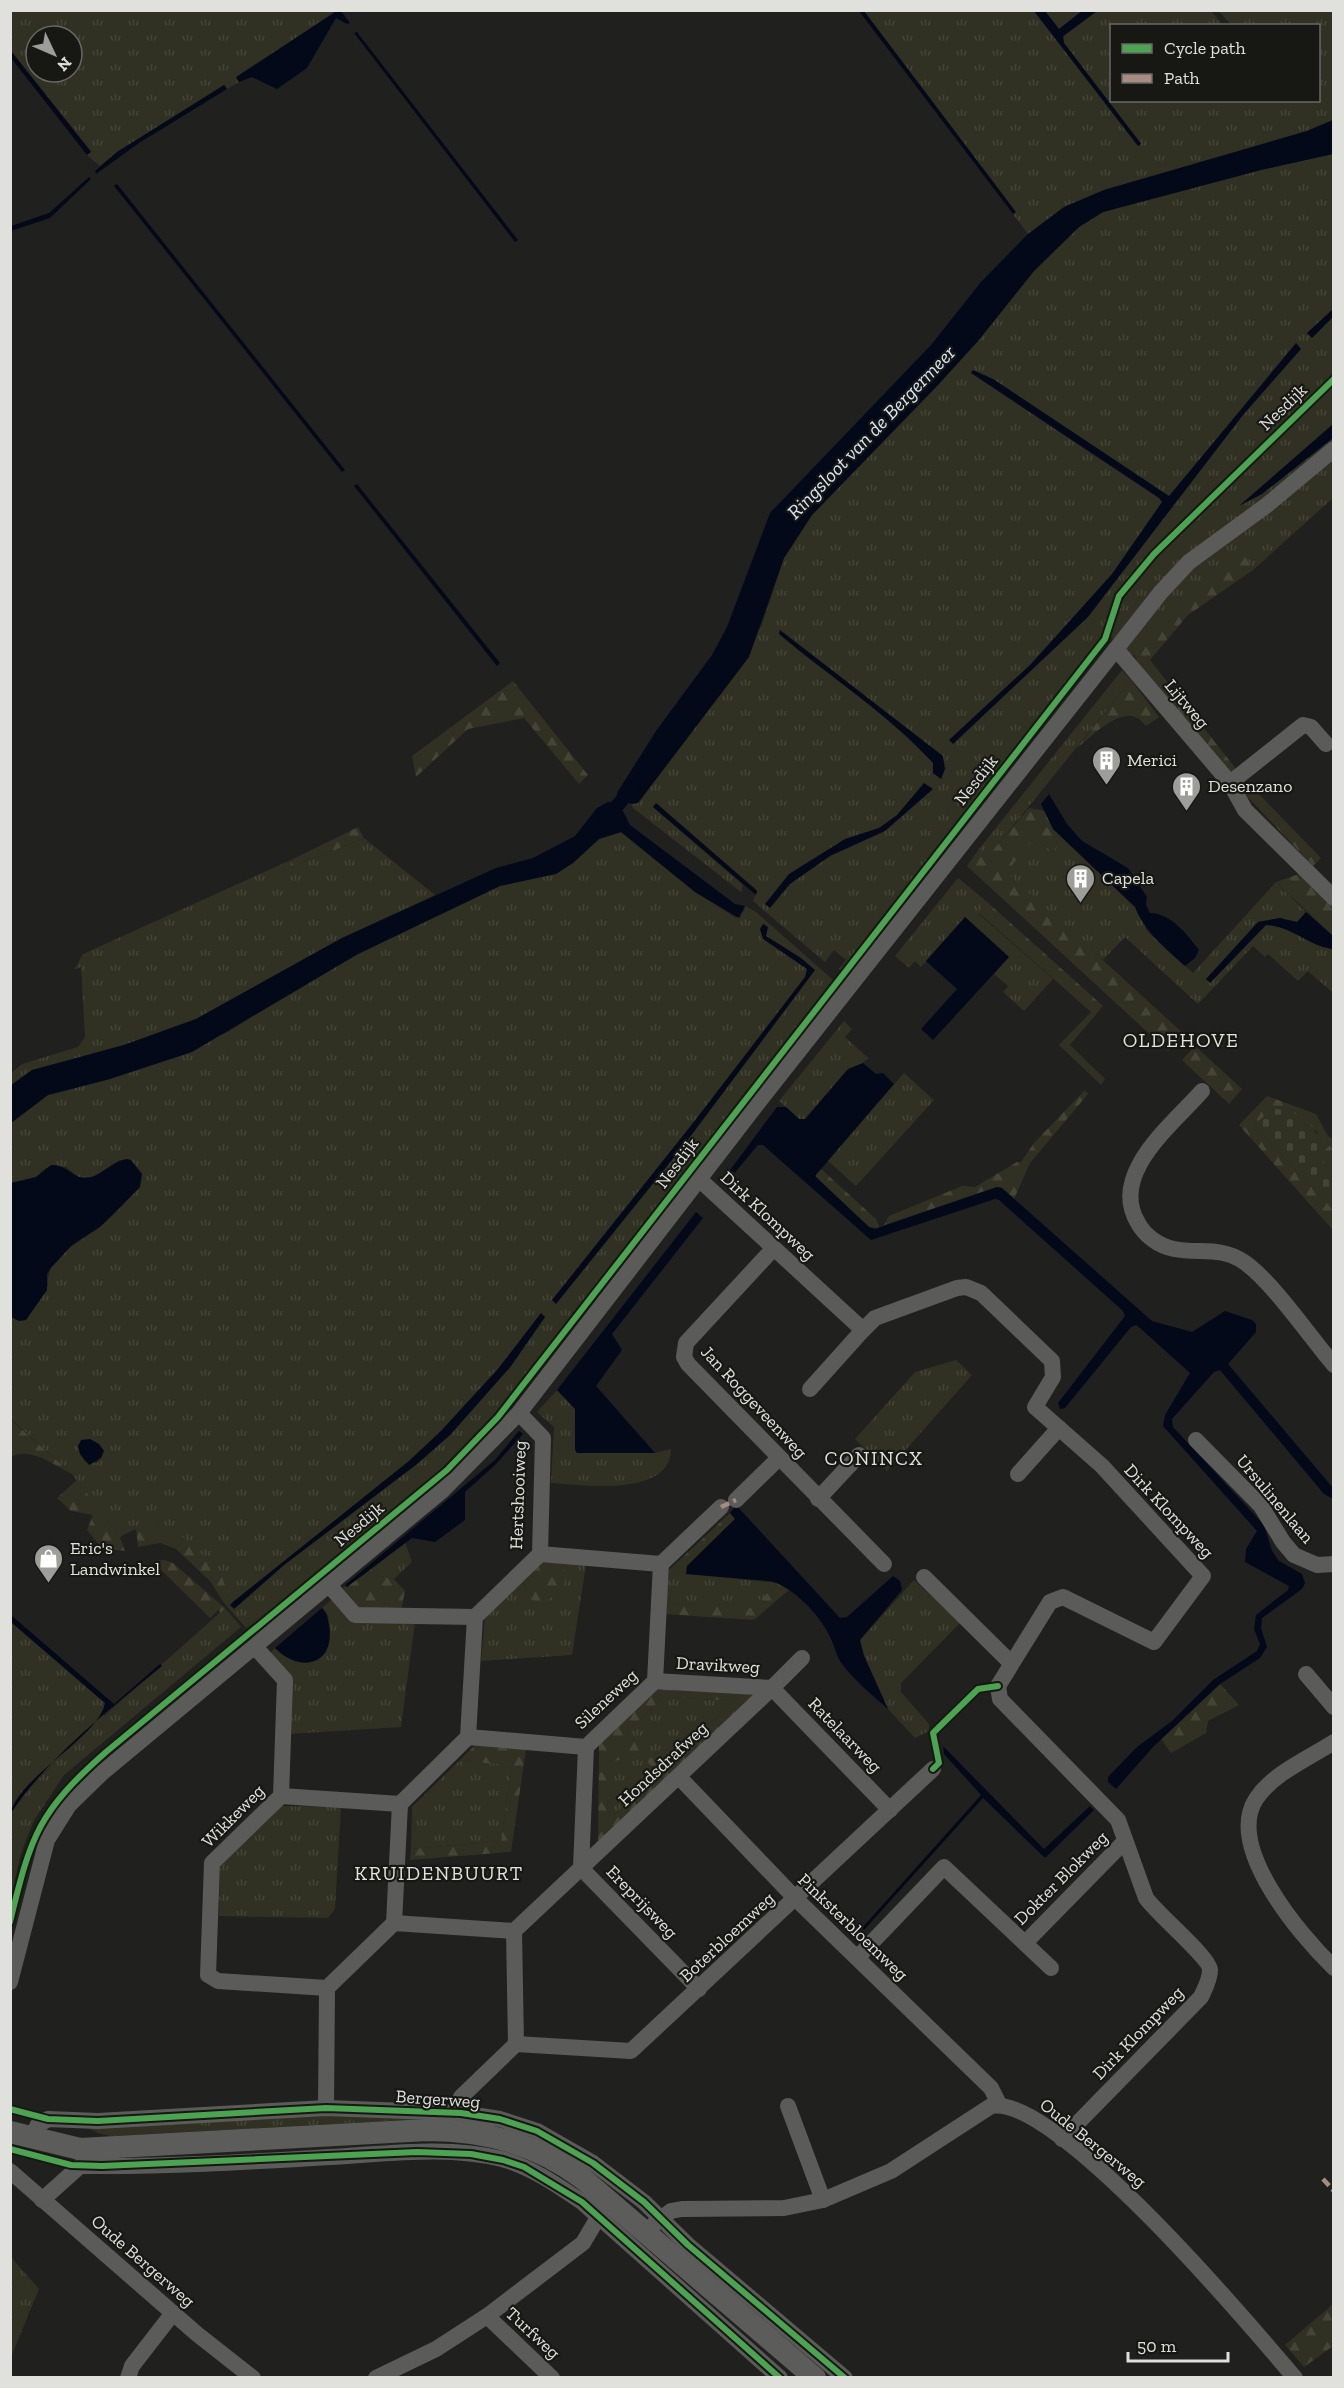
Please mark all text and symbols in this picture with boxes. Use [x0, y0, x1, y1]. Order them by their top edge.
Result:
north arrow [24, 24, 84, 84]
legend [1110, 24, 1320, 102]
text: Cycle path [1164, 37, 1246, 59]
text: N [53, 53, 75, 75]
text: Path [1164, 67, 1200, 89]
water label: Ringsloot van de Bergermeer [782, 340, 960, 524]
street label: Nesdijk [1254, 378, 1312, 435]
street label: Lijtweg [1160, 675, 1214, 733]
building icon: Merici [1090, 744, 1122, 786]
place label: Merici [1127, 749, 1177, 771]
street label: Nesdijk [949, 750, 1003, 810]
building icon: Desenzano [1171, 770, 1203, 812]
place label: Desenzano [1208, 775, 1292, 797]
building icon: Capela [1065, 862, 1097, 904]
place label: Capela [1102, 867, 1154, 889]
district label: OLDEHOVE [1123, 1028, 1239, 1052]
street label: Nesdijk [651, 1133, 704, 1193]
street label: Dirk Klompweg [716, 1167, 820, 1266]
street label: Jan Roggeveenweg [696, 1341, 812, 1463]
street label: Hertshooiweg [505, 1440, 531, 1550]
district label: CONINCX [824, 1446, 924, 1470]
street label: Ursulinenlaan [1231, 1450, 1319, 1549]
street label: Dirk Klompweg [1120, 1459, 1219, 1563]
street label: Nesdijk [330, 1497, 389, 1551]
place label: Eric's Landwinkel [70, 1537, 160, 1580]
shop icon: Eric's Landwinkel [33, 1542, 65, 1584]
street label: Dravikweg [675, 1652, 761, 1678]
street label: Sileneweg [570, 1664, 642, 1734]
street label: Ratelaarweg [804, 1693, 887, 1777]
street label: Hondsdrafweg [614, 1717, 712, 1811]
street label: Wikkeweg [197, 1780, 269, 1852]
street label: Dokter Blokweg [1009, 1826, 1113, 1930]
district label: KRUIDENBUURT [354, 1861, 524, 1885]
street label: Ereprijsweg [602, 1861, 682, 1943]
street label: Pinksterbloemweg [793, 1869, 913, 1985]
street label: Boterbloemweg [675, 1887, 779, 1987]
street label: Dirk Klompweg [1088, 1982, 1188, 2084]
street label: Bergerweg [395, 2085, 481, 2113]
street label: Oude Bergerweg [1035, 2093, 1151, 2193]
street label: Oude Bergerweg [87, 2210, 200, 2312]
street label: Turfweg [501, 2302, 565, 2364]
scale bar [1128, 2325, 1228, 2363]
text: 50 m [1137, 2335, 1177, 2357]

